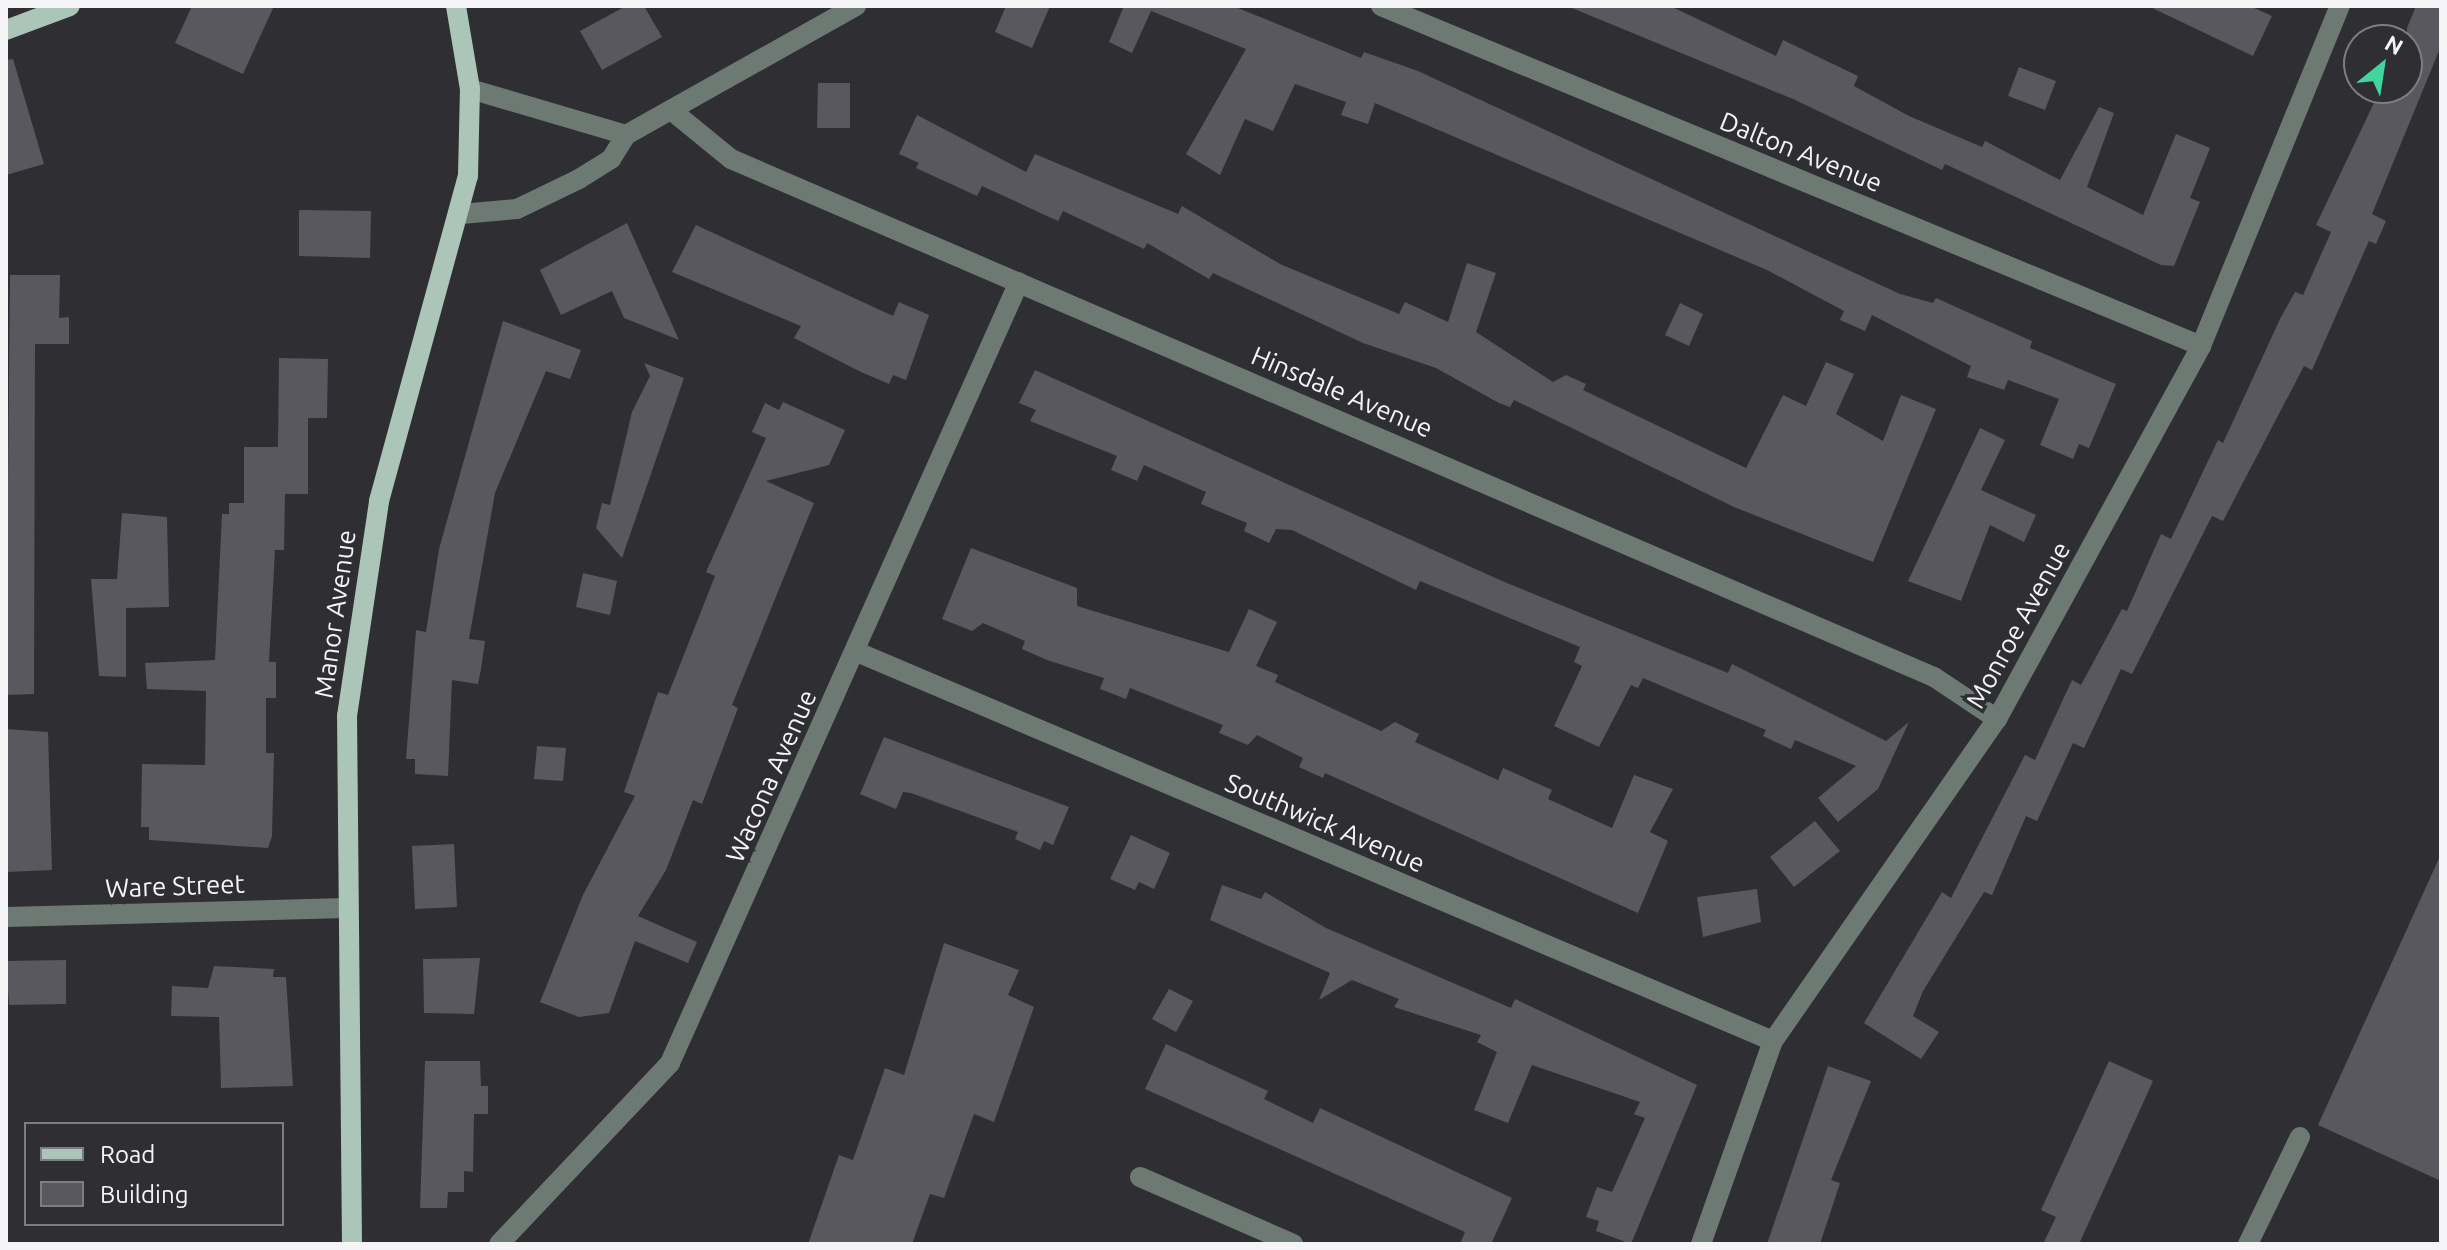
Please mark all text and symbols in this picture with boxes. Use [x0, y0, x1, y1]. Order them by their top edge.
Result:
north arrow [2343, 24, 2423, 104]
text: N [2381, 30, 2408, 59]
street label: Dalton Avenue [1715, 105, 1887, 199]
street label: Hinsdale Avenue [1247, 340, 1437, 444]
street label: Manor Avenue [308, 528, 362, 700]
street label: Monroe Avenue [1959, 536, 2077, 714]
street label: Wacona Avenue [719, 685, 823, 867]
street label: Southwick Avenue [1220, 767, 1430, 879]
street label: Ware Street [105, 868, 245, 904]
legend [24, 1122, 284, 1226]
text: Road [100, 1141, 155, 1168]
text: Building [100, 1181, 188, 1208]

